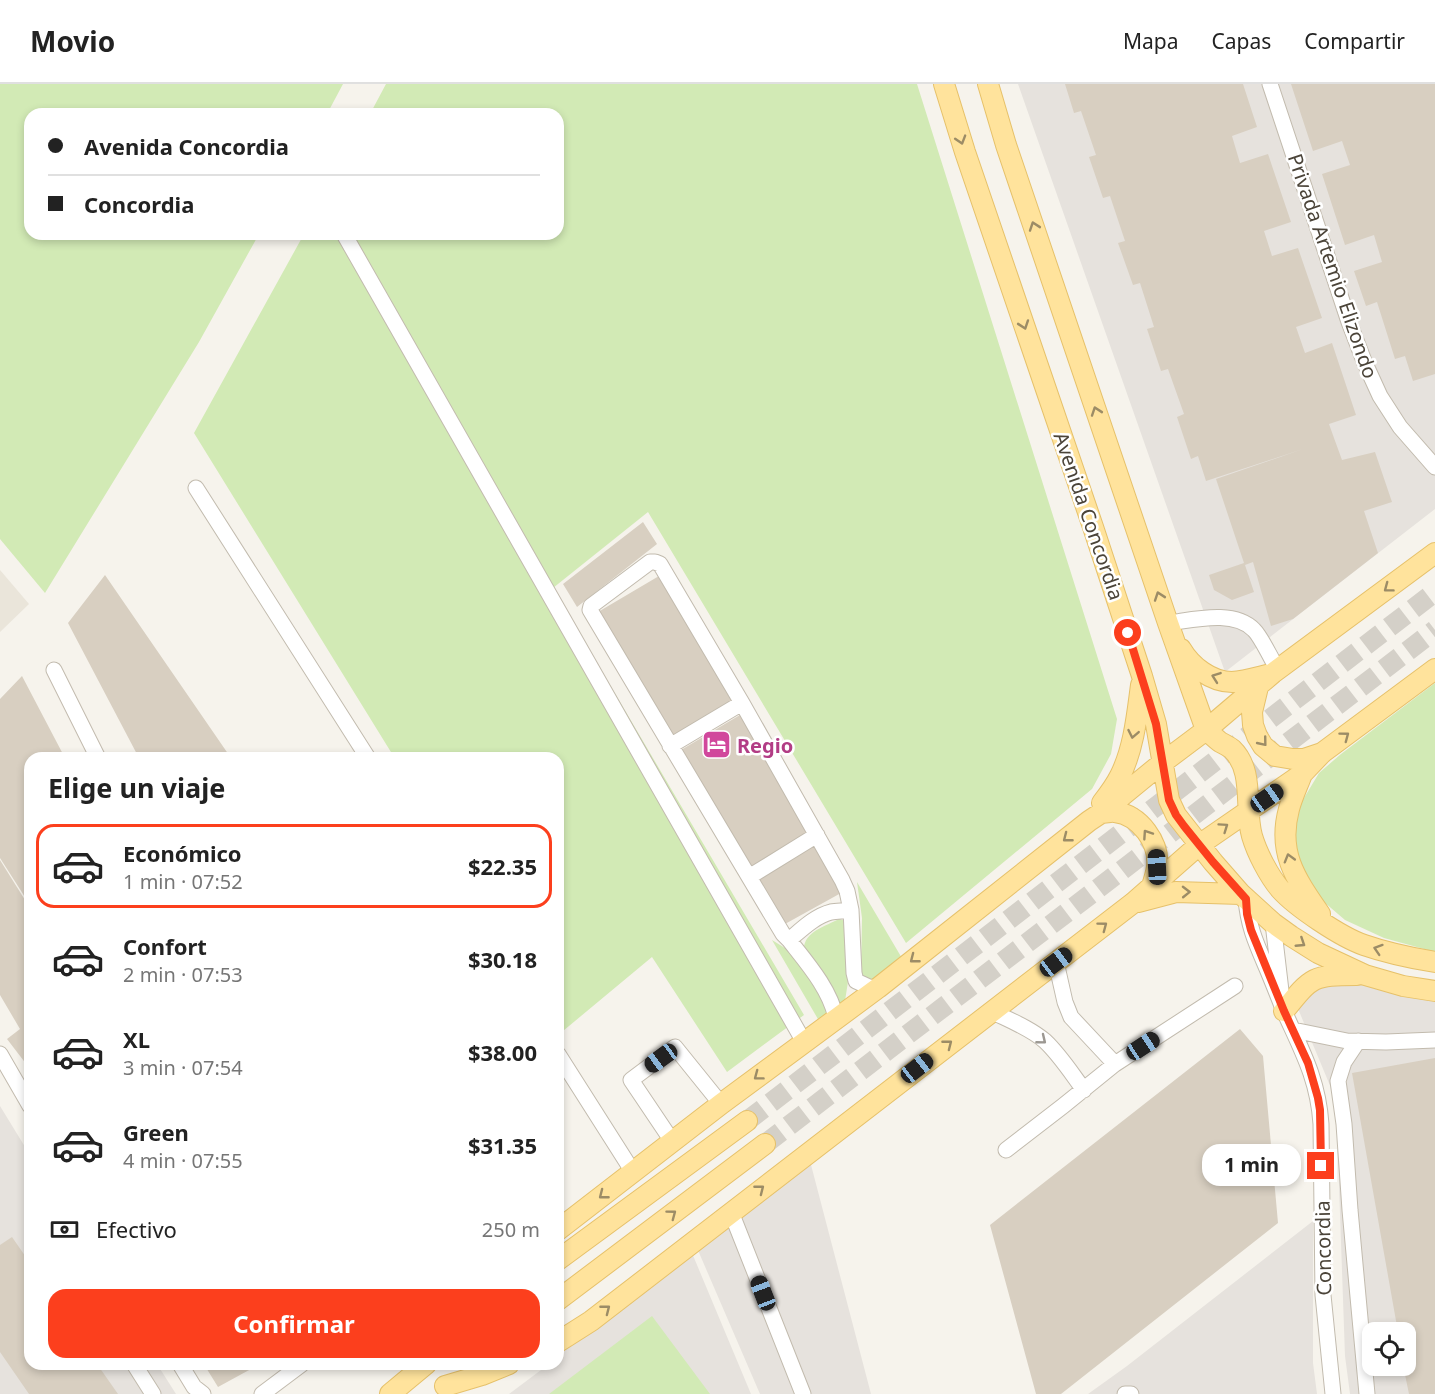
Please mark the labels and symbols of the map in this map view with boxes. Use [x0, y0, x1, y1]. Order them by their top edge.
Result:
one-way arrow [954, 134, 966, 145]
street label: Privada Artemio Elizondo [1282, 150, 1384, 382]
one-way arrow [1028, 222, 1041, 232]
one-way arrow [1017, 319, 1029, 330]
one-way arrow [1091, 406, 1104, 417]
street label: Avenida Concordia [1048, 428, 1130, 604]
one-way arrow [1384, 581, 1395, 592]
one-way arrow [1153, 591, 1166, 602]
route start [1114, 619, 1141, 646]
one-way arrow [1212, 672, 1222, 685]
hotel icon: Regio [700, 729, 732, 761]
one-way arrow [1127, 729, 1140, 739]
place label: Regio [737, 732, 793, 759]
one-way arrow [1338, 732, 1349, 743]
one-way arrow [1255, 735, 1266, 746]
car [1247, 780, 1287, 816]
one-way arrow [1217, 824, 1228, 835]
one-way arrow [1143, 830, 1154, 841]
one-way arrow [1063, 831, 1074, 842]
car [1147, 849, 1167, 885]
one-way arrow [1284, 853, 1296, 864]
one-way arrow [1182, 886, 1191, 898]
one-way arrow [1096, 922, 1107, 933]
one-way arrow [1295, 936, 1306, 947]
car [1036, 944, 1076, 980]
one-way arrow [1373, 944, 1384, 956]
one-way arrow [910, 952, 921, 963]
car [1123, 1029, 1163, 1063]
one-way arrow [1035, 1032, 1046, 1043]
car [641, 1040, 681, 1076]
one-way arrow [941, 1041, 952, 1052]
car [897, 1050, 937, 1086]
one-way arrow [754, 1069, 765, 1080]
callout: 1 min [1201, 1145, 1300, 1187]
route end [1307, 1152, 1334, 1179]
one-way arrow [754, 1186, 765, 1197]
one-way arrow [599, 1187, 610, 1198]
street label: Concordia [1309, 1200, 1337, 1296]
one-way arrow [665, 1211, 676, 1222]
car [748, 1273, 778, 1313]
one-way arrow [599, 1305, 610, 1316]

